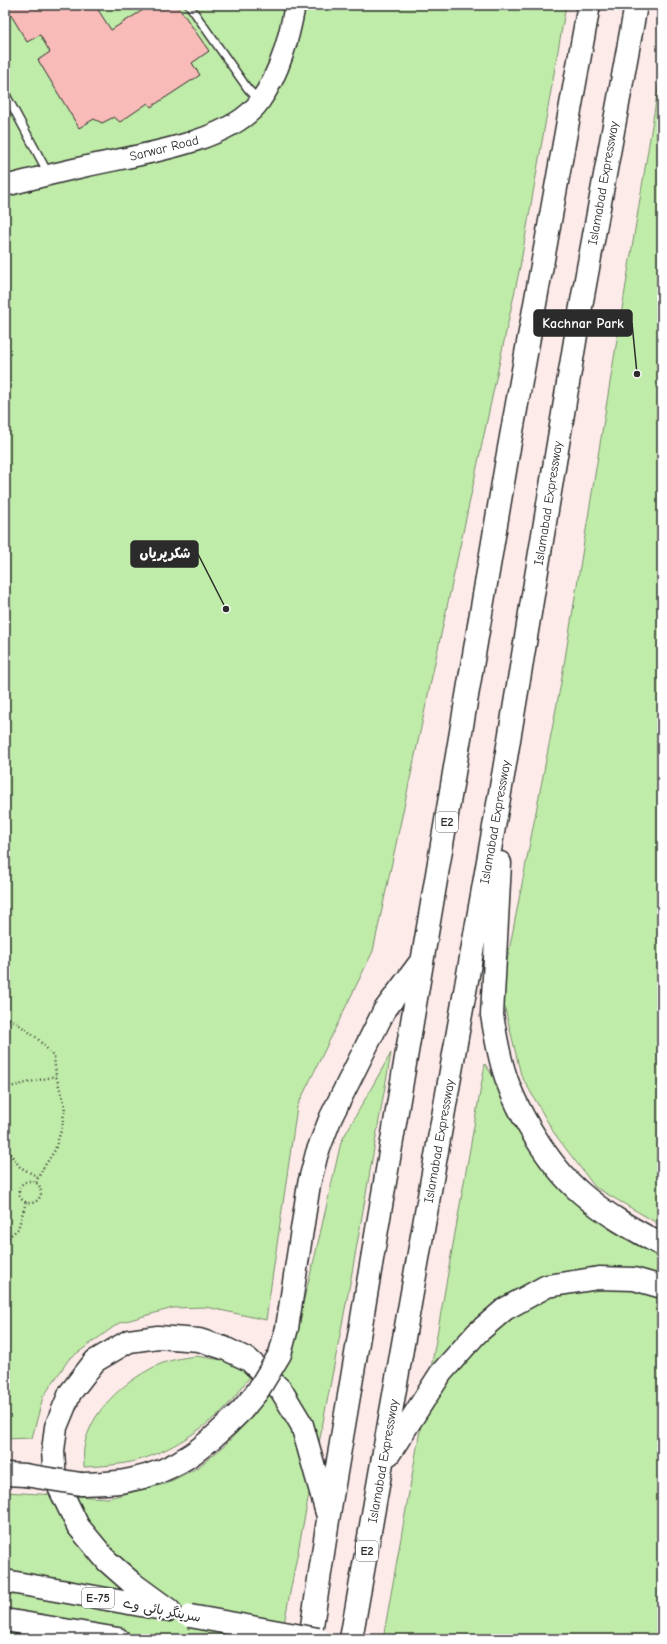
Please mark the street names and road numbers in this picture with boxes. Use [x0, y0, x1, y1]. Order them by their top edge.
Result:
street label: Islamabad Expressway [585, 120, 621, 246]
street label: Sarwar Road [128, 132, 200, 164]
street label: Islamabad Expressway [531, 440, 565, 566]
street label: Islamabad Expressway [477, 759, 513, 885]
road number: E2 [436, 812, 458, 832]
street label: Islamabad Expressway [421, 1078, 457, 1204]
street label: Islamabad Expressway [365, 1398, 401, 1524]
road number: E2 [356, 1541, 378, 1561]
road number: E-75 [82, 1588, 114, 1608]
street label: سرینگر ہائی وے [121, 1595, 202, 1627]

